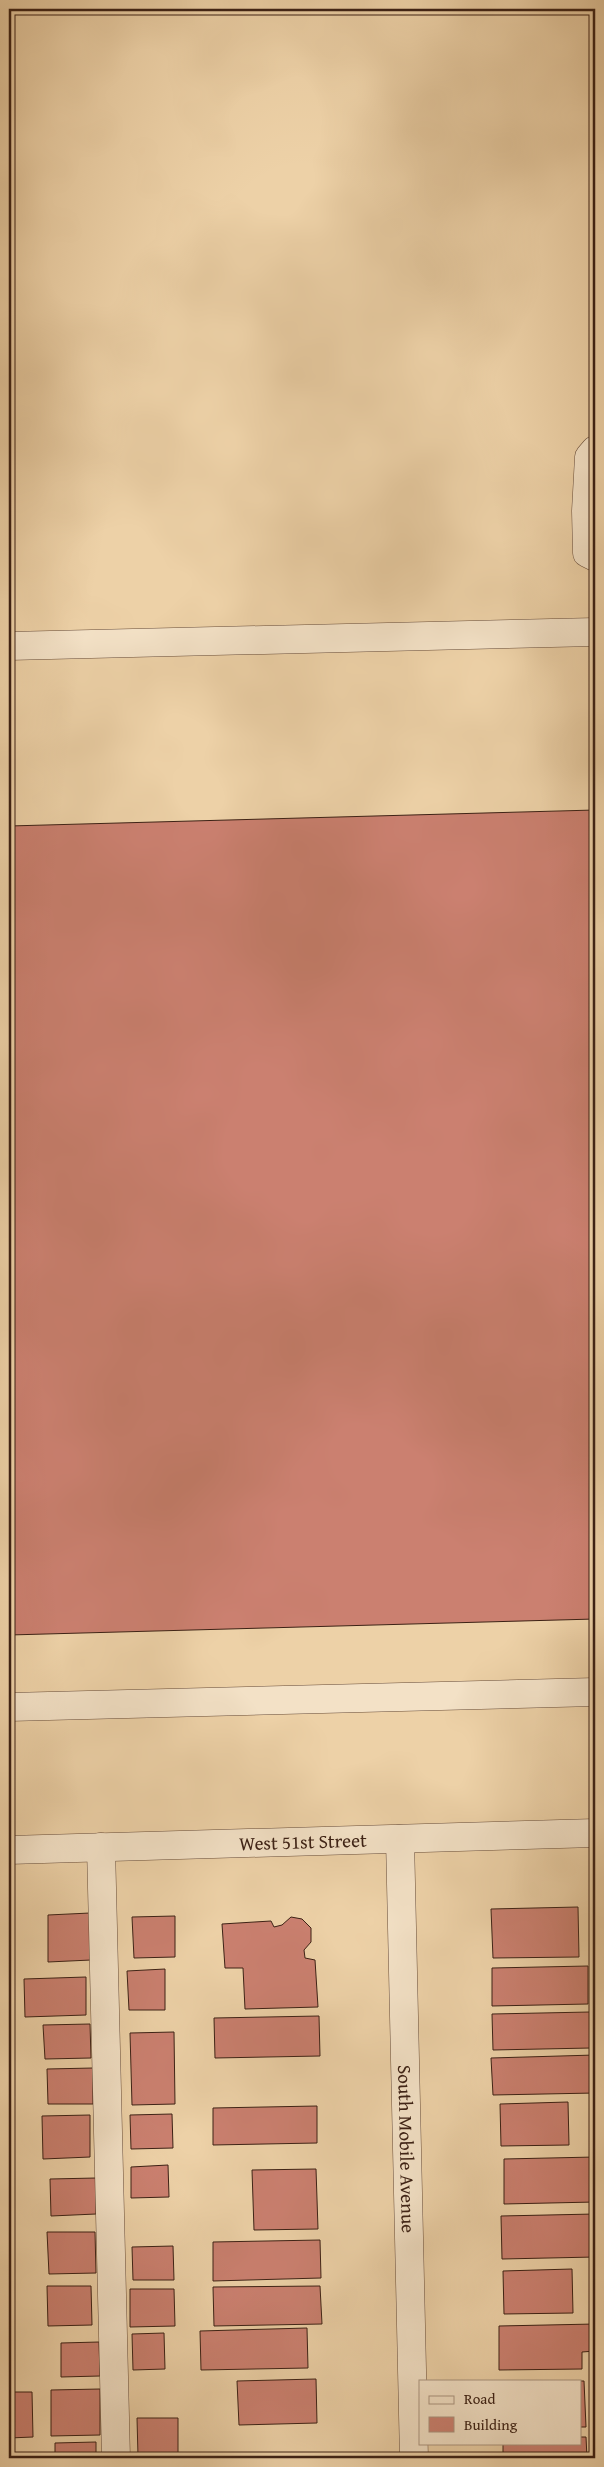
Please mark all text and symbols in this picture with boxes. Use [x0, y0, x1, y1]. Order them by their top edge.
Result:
street label: West 51st Street [239, 1826, 367, 1857]
street label: South Mobile Avenue [391, 2065, 423, 2233]
legend [419, 2380, 582, 2444]
text: Road [464, 2388, 495, 2409]
text: Building [464, 2414, 518, 2435]

